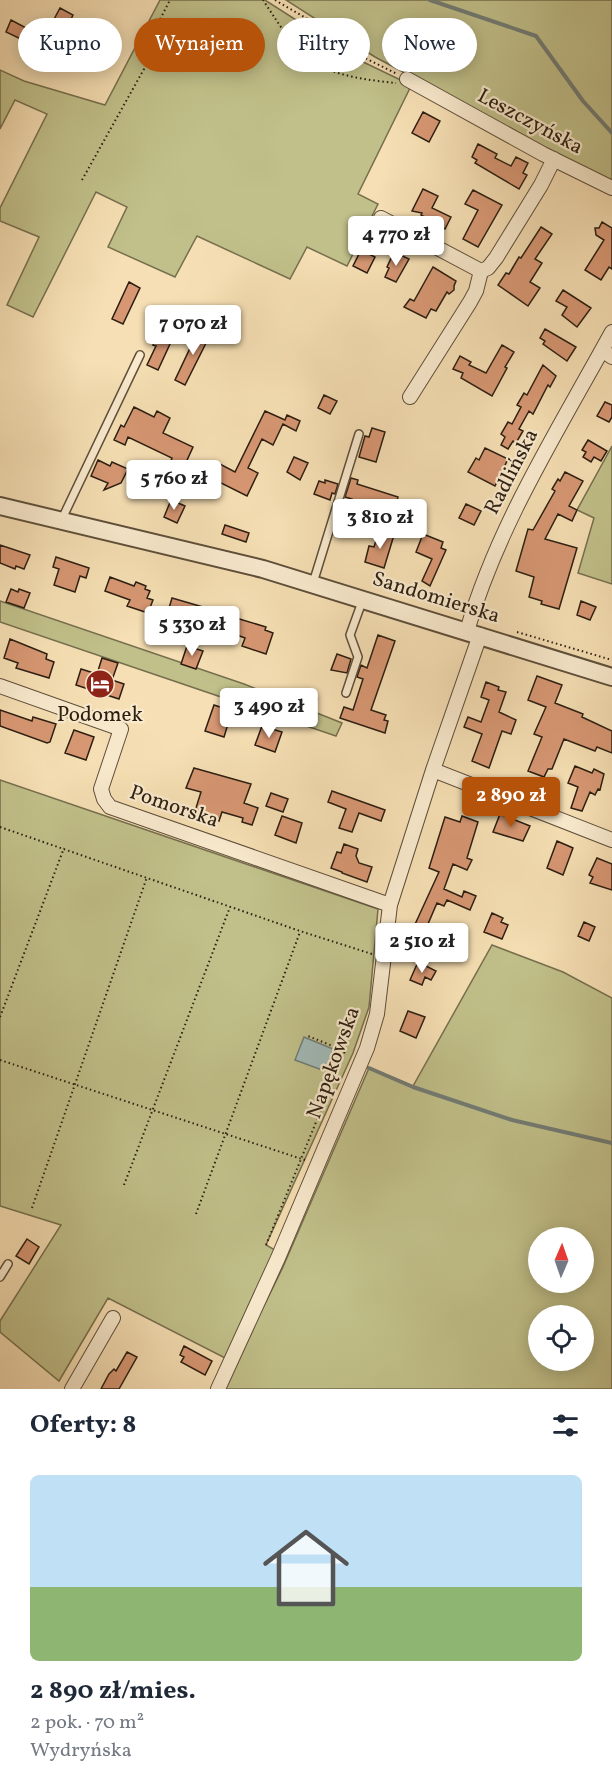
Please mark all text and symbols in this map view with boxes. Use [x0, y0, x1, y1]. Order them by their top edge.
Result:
chip: Kupno [18, 18, 122, 72]
chip: Wynajem [134, 18, 265, 72]
chip: Filtry [277, 18, 370, 72]
chip: Nowe [382, 18, 477, 72]
street label: Leszczyńska [472, 82, 588, 162]
pin: 4 770 zł [334, 216, 458, 267]
text: 4 770 zł [362, 221, 430, 249]
pin: 7 070 zł [131, 305, 255, 356]
text: 7 070 zł [159, 310, 227, 338]
street label: Radlińska [478, 424, 546, 520]
pin: 5 760 zł [112, 460, 236, 511]
text: 5 760 zł [140, 465, 208, 493]
pin: 3 810 zł [318, 499, 442, 550]
text: 3 810 zł [347, 504, 413, 532]
street label: Sandomierska [369, 565, 503, 631]
pin: 5 330 zł [130, 606, 254, 657]
text: 5 330 zł [159, 611, 225, 639]
hotel icon: Podomek [84, 668, 116, 700]
pin: 3 490 zł [207, 688, 331, 739]
text: 3 490 zł [234, 693, 304, 721]
place label: Podomek [57, 701, 144, 730]
pin: 2 890 zł [449, 777, 573, 828]
street label: Pomorska [126, 778, 222, 836]
text: 2 890 zł [476, 782, 546, 810]
pin: 2 510 zł [360, 923, 484, 974]
text: 2 510 zł [389, 928, 455, 956]
street label: Napękowska [300, 1003, 368, 1123]
north arrow [528, 1227, 594, 1293]
map controls [528, 1227, 594, 1371]
button: locate [528, 1305, 594, 1371]
text: Oferty: 8 [30, 1407, 136, 1443]
icon: filters [549, 1409, 582, 1442]
icon: home [252, 1514, 360, 1622]
text: 2 890 zł/mies. [30, 1673, 196, 1709]
text: 2 pok. · 70 m² [30, 1709, 144, 1737]
text: Wydryńska [30, 1737, 132, 1765]

